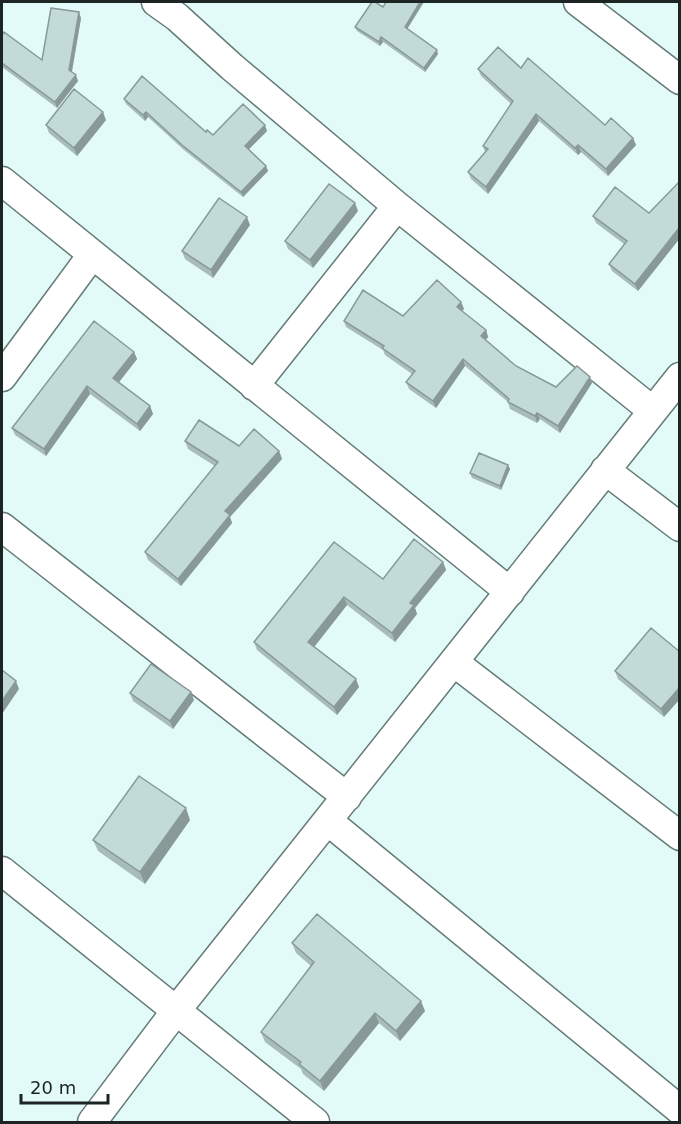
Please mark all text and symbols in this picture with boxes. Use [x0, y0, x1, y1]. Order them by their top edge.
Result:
scale bar [21, 1067, 108, 1105]
text: 20 m [30, 1077, 76, 1098]

